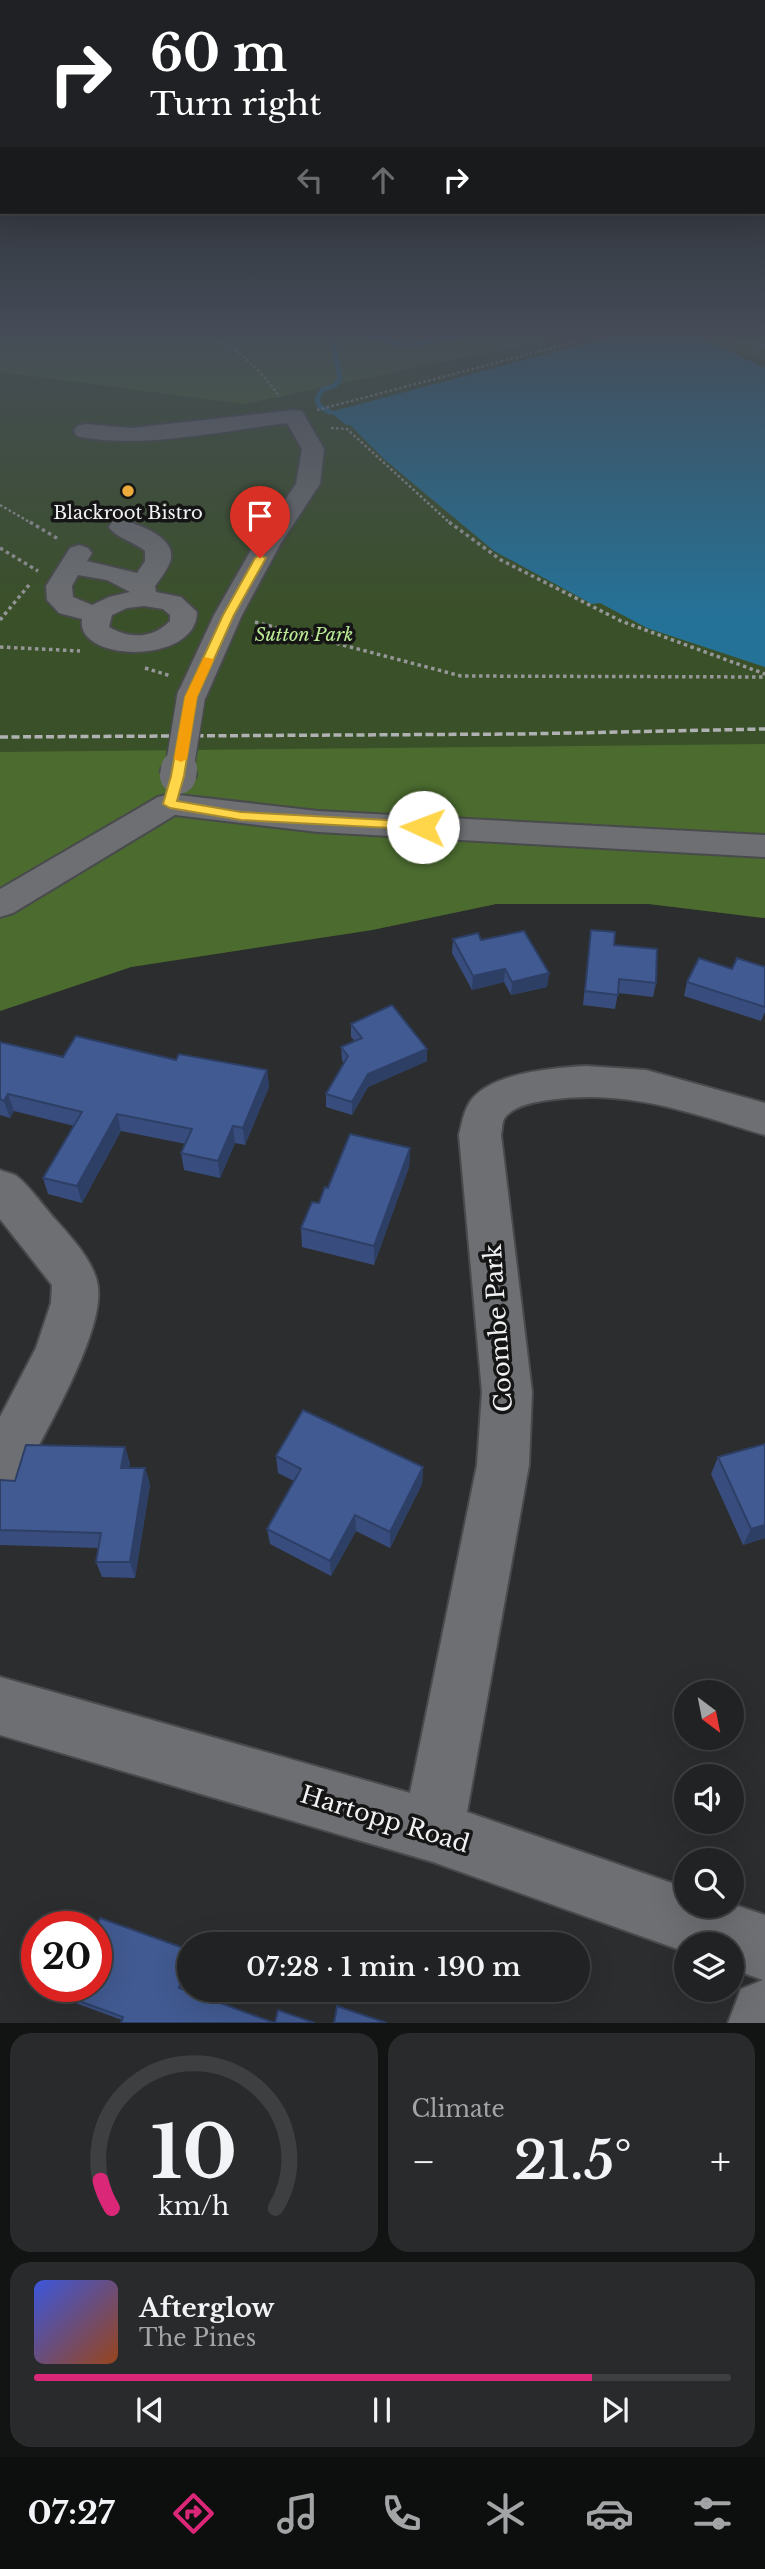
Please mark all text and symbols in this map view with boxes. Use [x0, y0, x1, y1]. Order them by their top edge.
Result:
text: 60 m [150, 23, 287, 84]
icon: right [35, 28, 126, 119]
text: Turn right [150, 84, 321, 124]
icon: left [291, 161, 329, 199]
icon: ahead [364, 161, 402, 199]
icon: right [437, 161, 475, 199]
marker: Blackroot Bistro [120, 483, 136, 499]
pin [230, 486, 290, 558]
icon: arrive [241, 497, 279, 535]
place label: Blackroot Bistro [53, 502, 203, 524]
park label: Sutton Park [255, 624, 353, 646]
position arrow [386, 790, 460, 864]
street label: Coombe Park [478, 1243, 518, 1413]
north arrow [674, 1680, 744, 1750]
map controls [674, 1680, 744, 2002]
button: sound [674, 1764, 744, 1834]
street label: Hartopp Road [297, 1780, 473, 1858]
button: search [674, 1848, 744, 1918]
speed limit sign: 20 [21, 1911, 112, 2002]
button: layers [674, 1932, 744, 2002]
text: 07:28 · 1 min · 190 m [246, 1951, 521, 1983]
text: Climate [412, 2095, 505, 2123]
text: 10 [150, 2108, 237, 2199]
text: 21.5° [514, 2129, 632, 2193]
text: − [412, 2138, 436, 2185]
text: + [710, 2138, 731, 2185]
text: km/h [158, 2191, 229, 2222]
text: Afterglow [139, 2292, 275, 2324]
text: The Pines [139, 2324, 256, 2352]
icon: previous [131, 2391, 169, 2429]
icon: pause [363, 2391, 401, 2429]
icon: next [596, 2391, 634, 2429]
icon: directions [169, 2489, 218, 2538]
icon: music [273, 2489, 322, 2538]
icon: phone [377, 2489, 426, 2538]
icon: climate [481, 2489, 530, 2538]
icon: car [585, 2489, 634, 2538]
icon: filters [688, 2489, 737, 2538]
text: 07:27 [27, 2493, 115, 2533]

